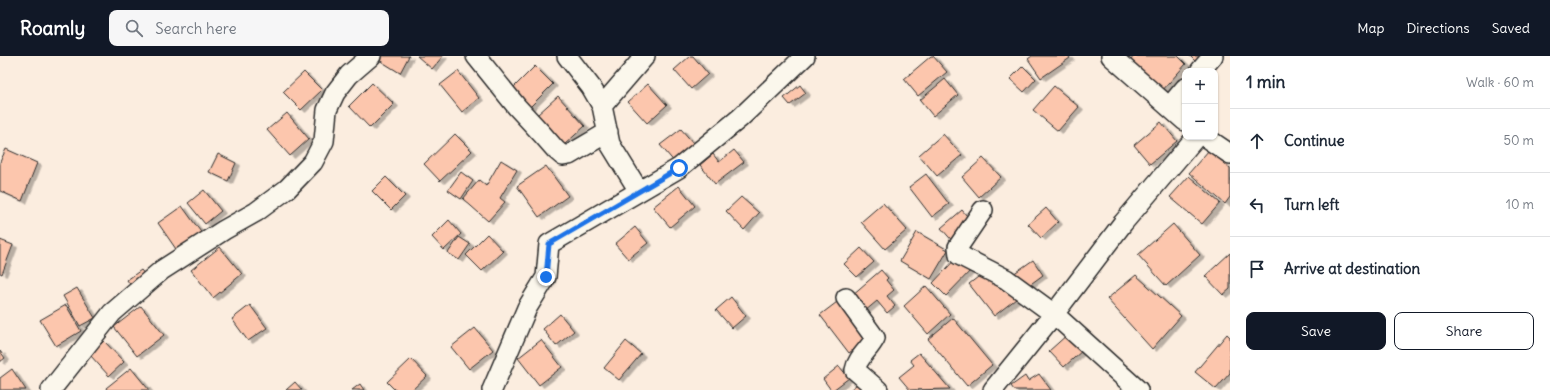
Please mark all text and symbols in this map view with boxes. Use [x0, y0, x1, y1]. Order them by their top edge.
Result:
search box [109, 10, 389, 46]
text: Roamly [20, 16, 85, 40]
icon: search [123, 17, 145, 39]
text: Search here [155, 19, 237, 38]
text: Map [1357, 19, 1384, 37]
text: Directions [1406, 19, 1470, 37]
text: Saved [1492, 19, 1530, 37]
map controls [1182, 68, 1218, 140]
button: + [1182, 68, 1218, 104]
text: 1 min [1246, 71, 1285, 93]
text: Walk · 60 m [1466, 74, 1534, 91]
button: − [1182, 104, 1218, 140]
icon: ahead [1246, 130, 1268, 152]
text: Continue [1284, 131, 1345, 150]
text: 50 m [1503, 132, 1534, 149]
route start [670, 159, 688, 177]
icon: left [1246, 194, 1268, 216]
text: Turn left [1284, 195, 1339, 214]
text: 10 m [1506, 196, 1534, 213]
icon: arrive [1246, 258, 1268, 280]
text: Arrive at destination [1284, 259, 1420, 278]
route end [537, 268, 555, 286]
button: Save [1246, 312, 1386, 350]
button: Share [1394, 312, 1534, 350]

